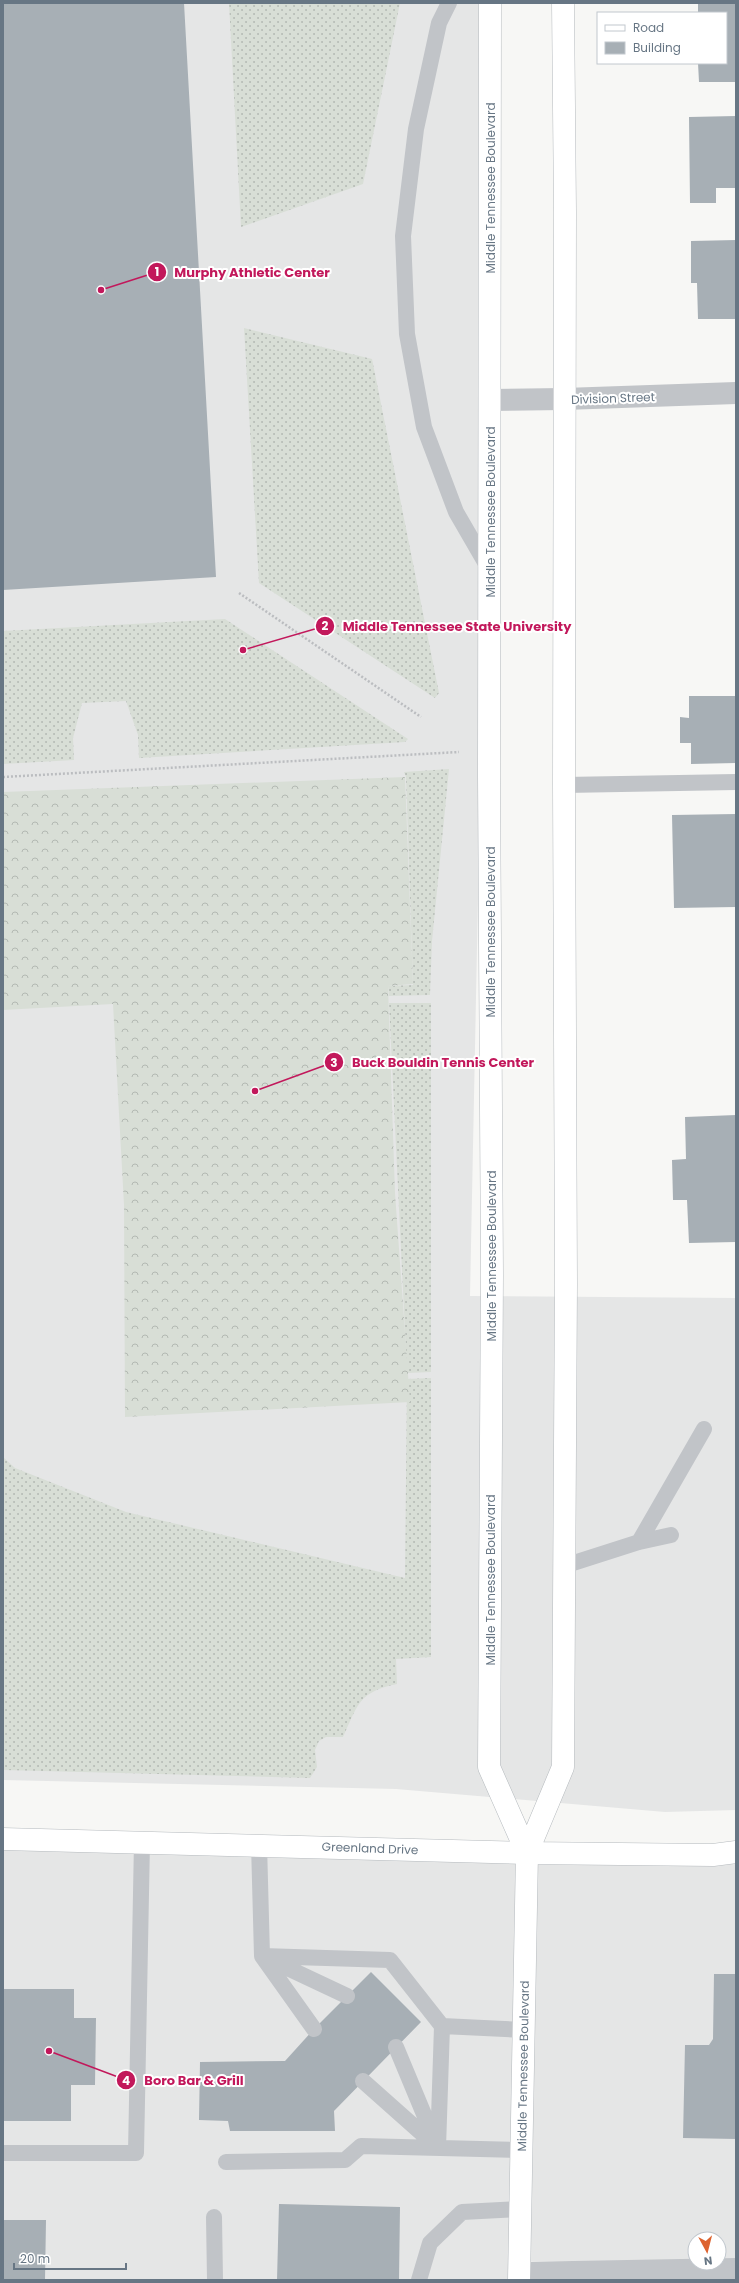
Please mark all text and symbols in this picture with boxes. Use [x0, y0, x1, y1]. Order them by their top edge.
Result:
legend [597, 12, 727, 64]
text: Road [633, 19, 664, 36]
text: Building [633, 39, 681, 56]
street label: Middle Tennessee Boulevard [482, 103, 499, 274]
callout: Murphy Athletic Center [147, 260, 338, 285]
text: 1 [155, 263, 159, 280]
text: Murphy Athletic Center [174, 263, 330, 282]
street label: Division Street [571, 388, 655, 408]
street label: Middle Tennessee Boulevard [482, 427, 499, 598]
callout: Middle Tennessee State University [315, 614, 580, 639]
text: 2 [322, 617, 329, 634]
text: Middle Tennessee State University [343, 617, 572, 636]
street label: Middle Tennessee Boulevard [482, 847, 499, 1018]
callout: Buck Bouldin Tennis Center [324, 1050, 542, 1075]
text: Buck Bouldin Tennis Center [352, 1053, 535, 1072]
text: 3 [330, 1054, 338, 1071]
street label: Middle Tennessee Boulevard [483, 1171, 500, 1342]
street label: Middle Tennessee Boulevard [482, 1495, 499, 1666]
street label: Greenland Drive [321, 1838, 419, 1858]
street label: Middle Tennessee Boulevard [513, 1980, 533, 2152]
callout: Boro Bar & Grill [116, 2068, 252, 2093]
text: Boro Bar & Grill [144, 2071, 244, 2090]
text: 4 [122, 2072, 130, 2089]
north arrow [687, 2231, 727, 2271]
scale bar [14, 2245, 126, 2271]
text: 20 m [20, 2250, 50, 2267]
text: N [703, 2252, 713, 2269]

